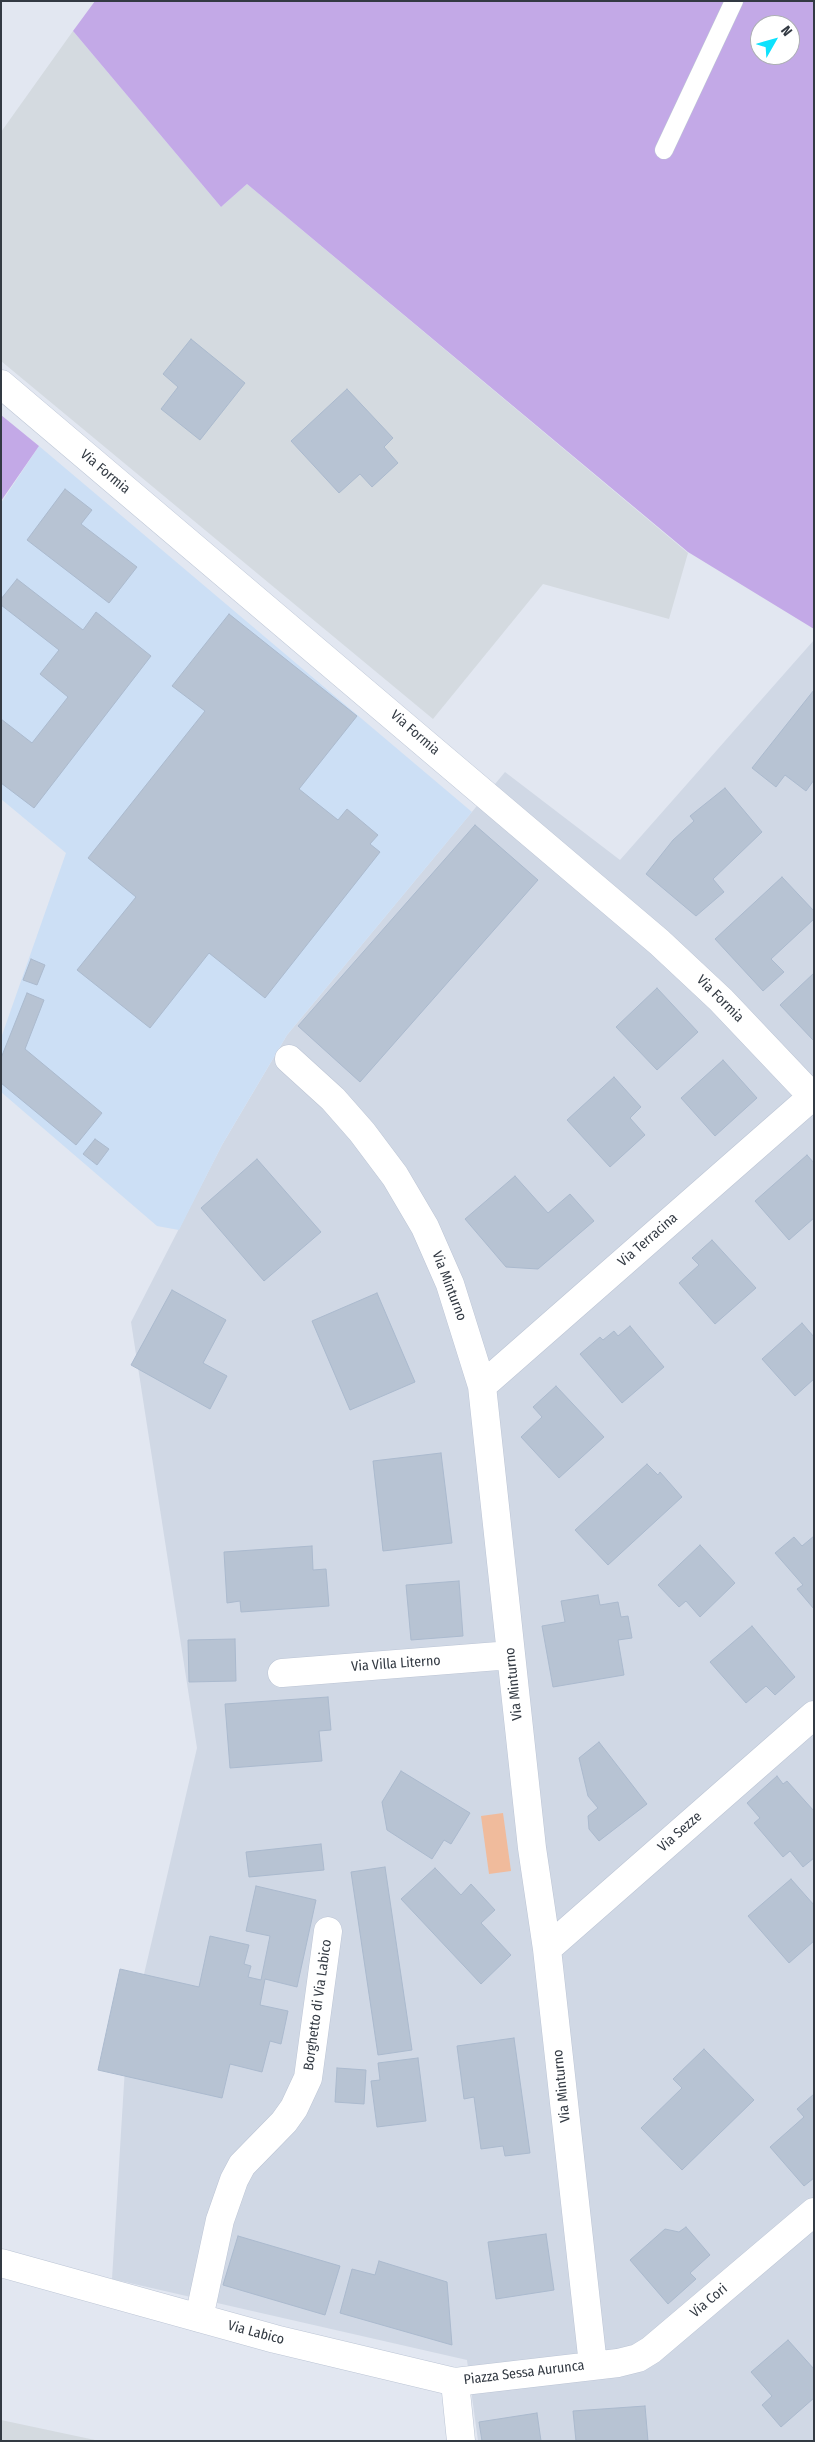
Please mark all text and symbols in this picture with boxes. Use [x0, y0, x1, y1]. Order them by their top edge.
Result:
north arrow [750, 15, 800, 65]
text: N [777, 23, 796, 40]
street label: Via Formia [77, 446, 133, 498]
street label: Via Formia [387, 707, 443, 759]
street label: Via Formia [693, 972, 747, 1026]
street label: Via Terracina [615, 1210, 681, 1270]
street label: Via Minturno [428, 1249, 470, 1323]
street label: Via Minturno [502, 1647, 526, 1721]
street label: Via Villa Literno [351, 1652, 441, 1676]
street label: Via Sezze [655, 1808, 705, 1856]
street label: Borghetto di Via Labico [300, 1938, 336, 2072]
street label: Via Minturno [550, 2049, 574, 2123]
street label: Via Cori [687, 2281, 731, 2321]
street label: Via Labico [226, 2317, 286, 2349]
street label: Piazza Sessa Aurunca [463, 2357, 585, 2389]

